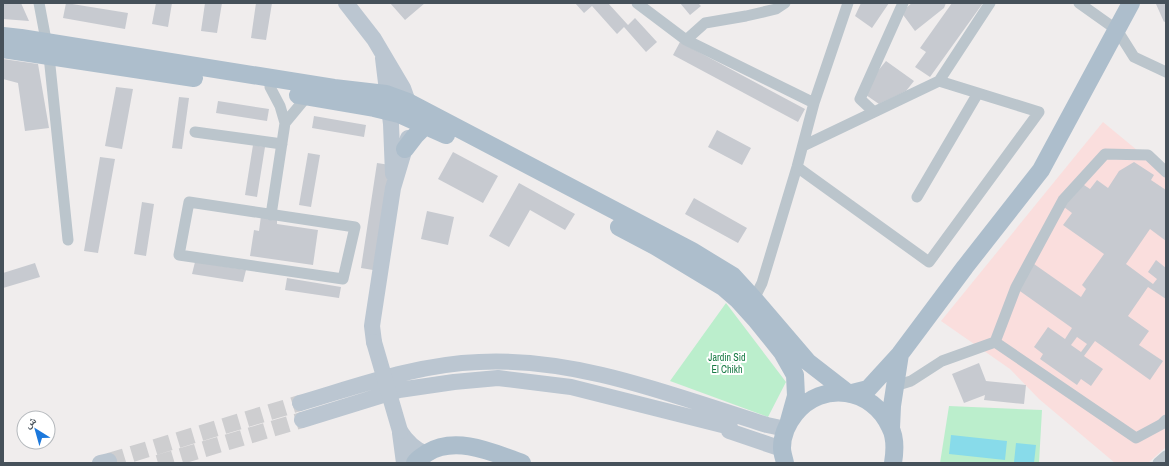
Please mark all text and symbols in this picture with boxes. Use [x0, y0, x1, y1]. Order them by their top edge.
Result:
park label: Jardin Sid El Chikh [708, 351, 746, 376]
north arrow [16, 410, 56, 450]
text: ش [21, 413, 40, 432]

